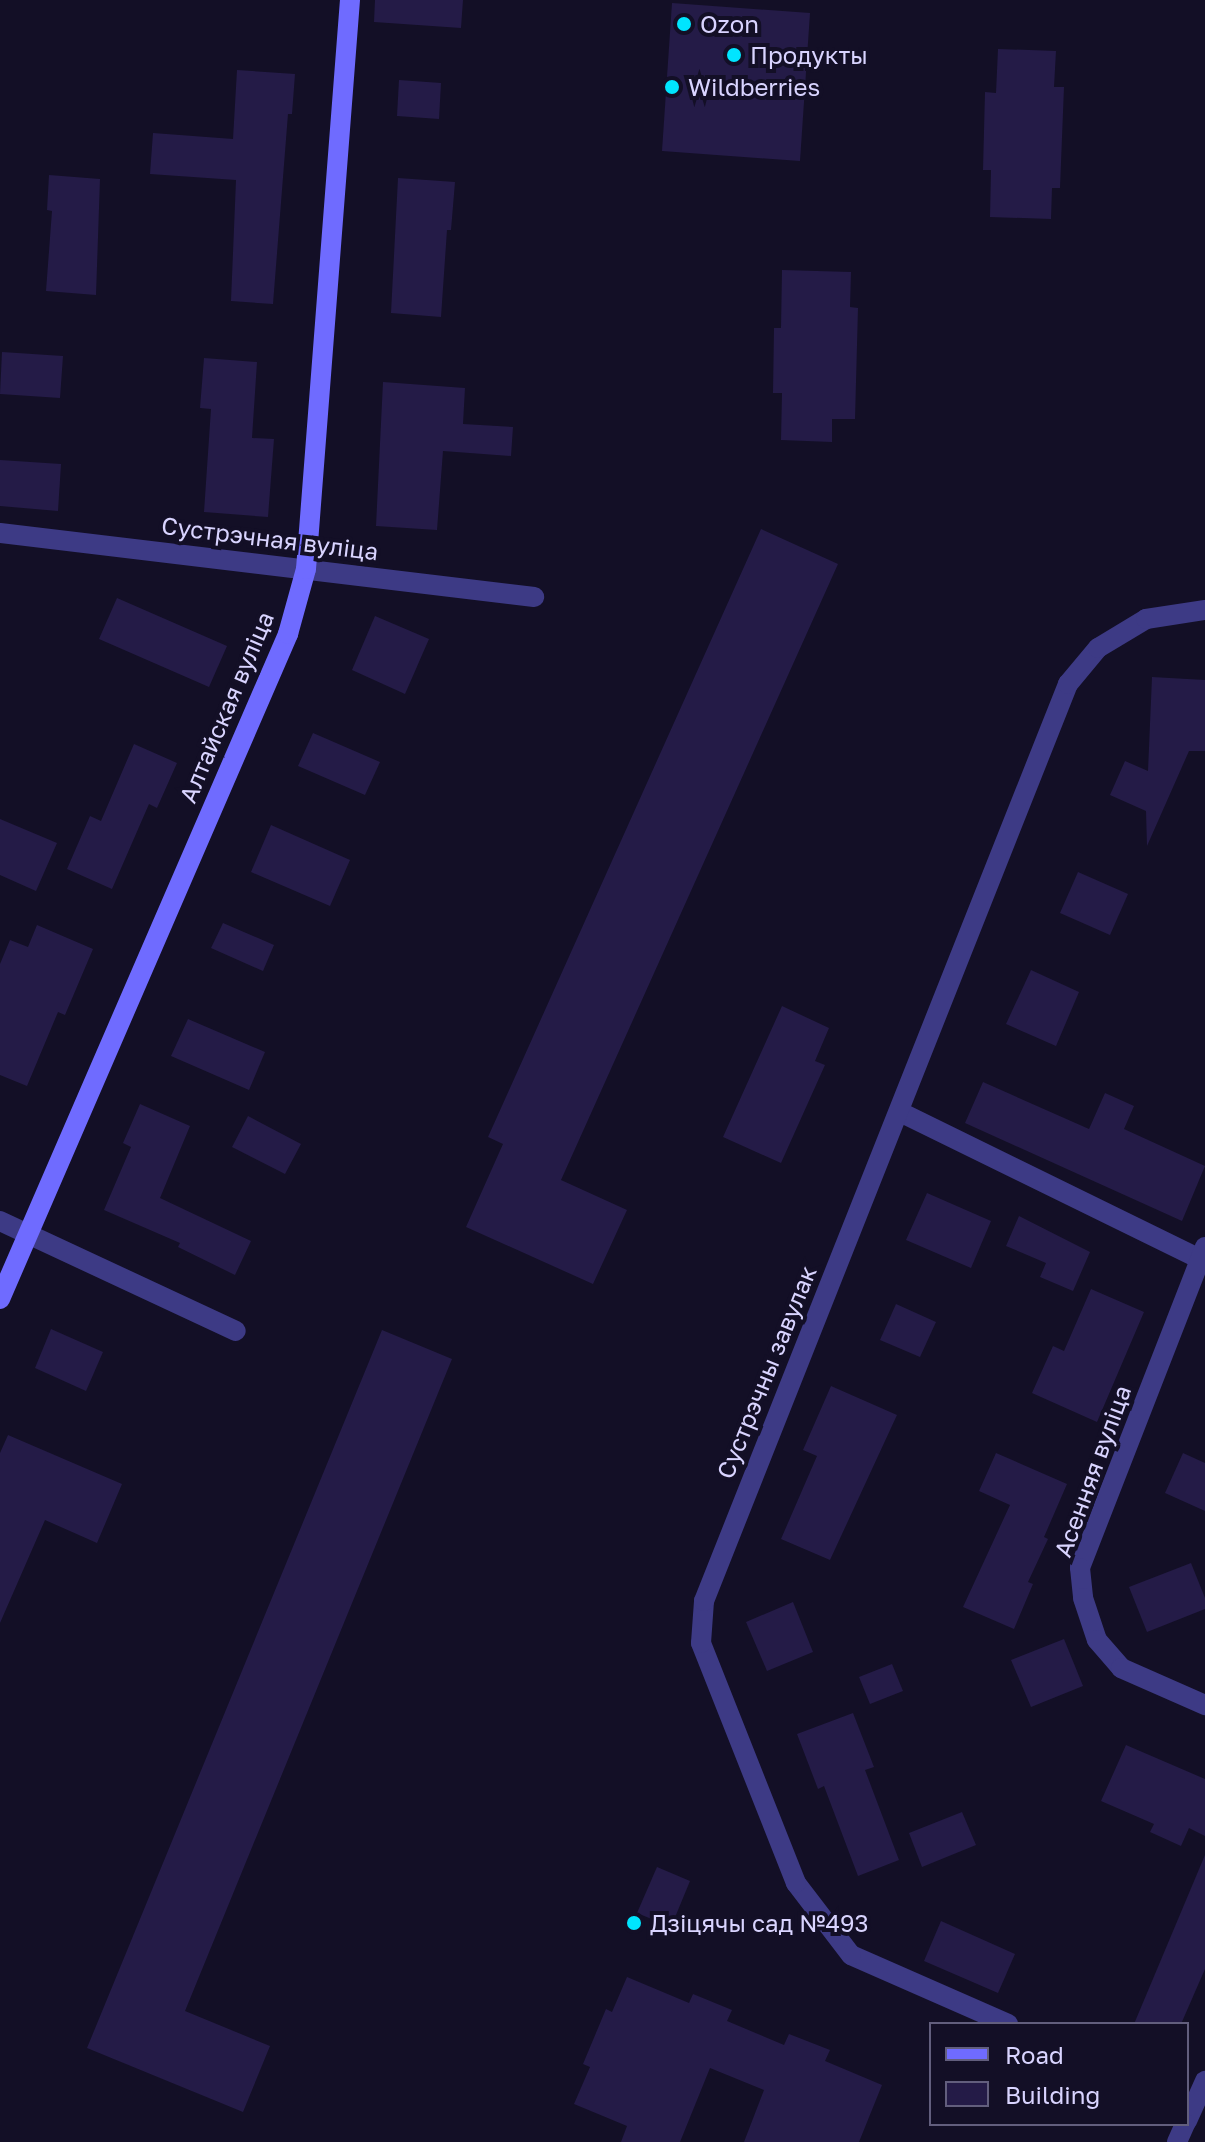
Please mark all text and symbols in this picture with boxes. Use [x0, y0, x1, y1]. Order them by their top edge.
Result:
place label: Ozon [700, 10, 759, 38]
marker: Ozon [675, 15, 693, 33]
place label: Продукты [750, 41, 868, 69]
marker: Продукты [725, 46, 743, 64]
place label: Wildberries [688, 73, 820, 101]
marker: Wildberries [663, 78, 681, 96]
street label: Сустрэчная вуліца [160, 510, 380, 566]
street label: Алтайская вуліца [173, 607, 279, 807]
street label: Сустрэчны завулак [710, 1261, 822, 1483]
street label: Асенняя вуліца [1048, 1381, 1136, 1561]
place label: Дзіцячы сад №493 [650, 1909, 869, 1937]
marker: Дзіцячы сад №493 [625, 1914, 643, 1932]
legend [929, 2022, 1189, 2126]
text: Road [1005, 2040, 1064, 2069]
text: Building [1005, 2080, 1100, 2109]

